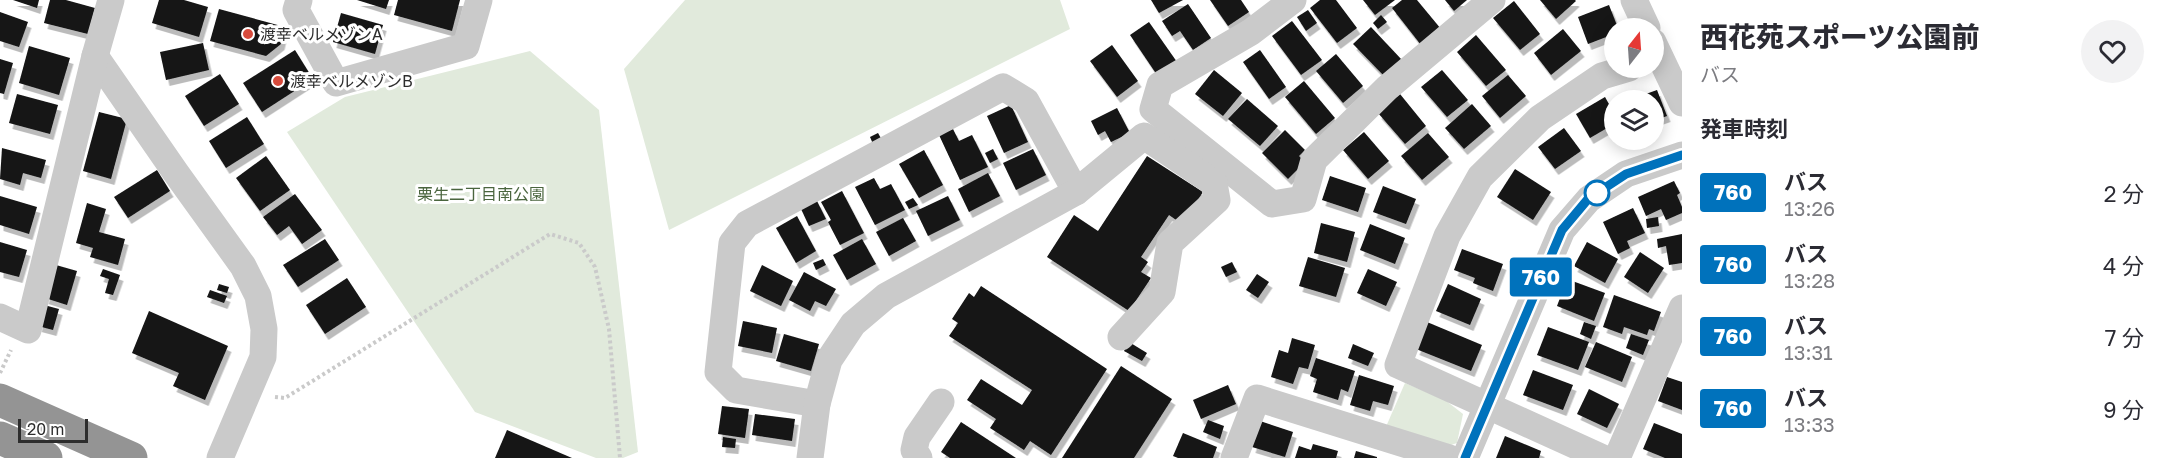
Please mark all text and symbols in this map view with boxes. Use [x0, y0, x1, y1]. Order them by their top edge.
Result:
north arrow [1604, 18, 1664, 78]
map controls [1604, 18, 1664, 150]
text: 西花苑スポーツ公園前 [1700, 20, 1979, 53]
button: heart [2081, 20, 2144, 83]
place label: 渡幸ベルメゾンA [260, 24, 383, 44]
marker: 渡幸ベルメゾンA [241, 27, 255, 41]
text: バス [1700, 62, 1740, 86]
place label: 渡幸ベルメゾンB [290, 71, 413, 91]
marker: 渡幸ベルメゾンB [271, 74, 285, 88]
button: layers [1604, 90, 1664, 150]
text: 発車時刻 [1700, 115, 1788, 142]
text: バス [1784, 168, 1828, 195]
text: 760 [1714, 179, 1752, 205]
unlabelled marker [1584, 180, 1610, 206]
text: 2 分 [2104, 180, 2144, 207]
park label: 栗生二丁目南公園 [417, 184, 545, 204]
text: 13:26 [1784, 196, 1835, 220]
text: バス [1784, 240, 1828, 267]
text: 760 [1714, 251, 1752, 277]
text: 4 分 [2103, 252, 2144, 279]
line badge: 760 [1506, 258, 1576, 296]
text: 760 [1522, 264, 1560, 290]
text: 13:28 [1784, 268, 1835, 292]
text: バス [1784, 312, 1828, 339]
text: 760 [1714, 323, 1752, 349]
text: 7 分 [2105, 324, 2144, 351]
text: 13:31 [1784, 340, 1833, 364]
text: バス [1784, 384, 1828, 411]
text: 760 [1714, 395, 1752, 421]
text: 9 分 [2103, 396, 2144, 423]
text: 13:33 [1784, 412, 1835, 436]
scale bar [18, 416, 88, 444]
text: 20 m [27, 419, 64, 439]

